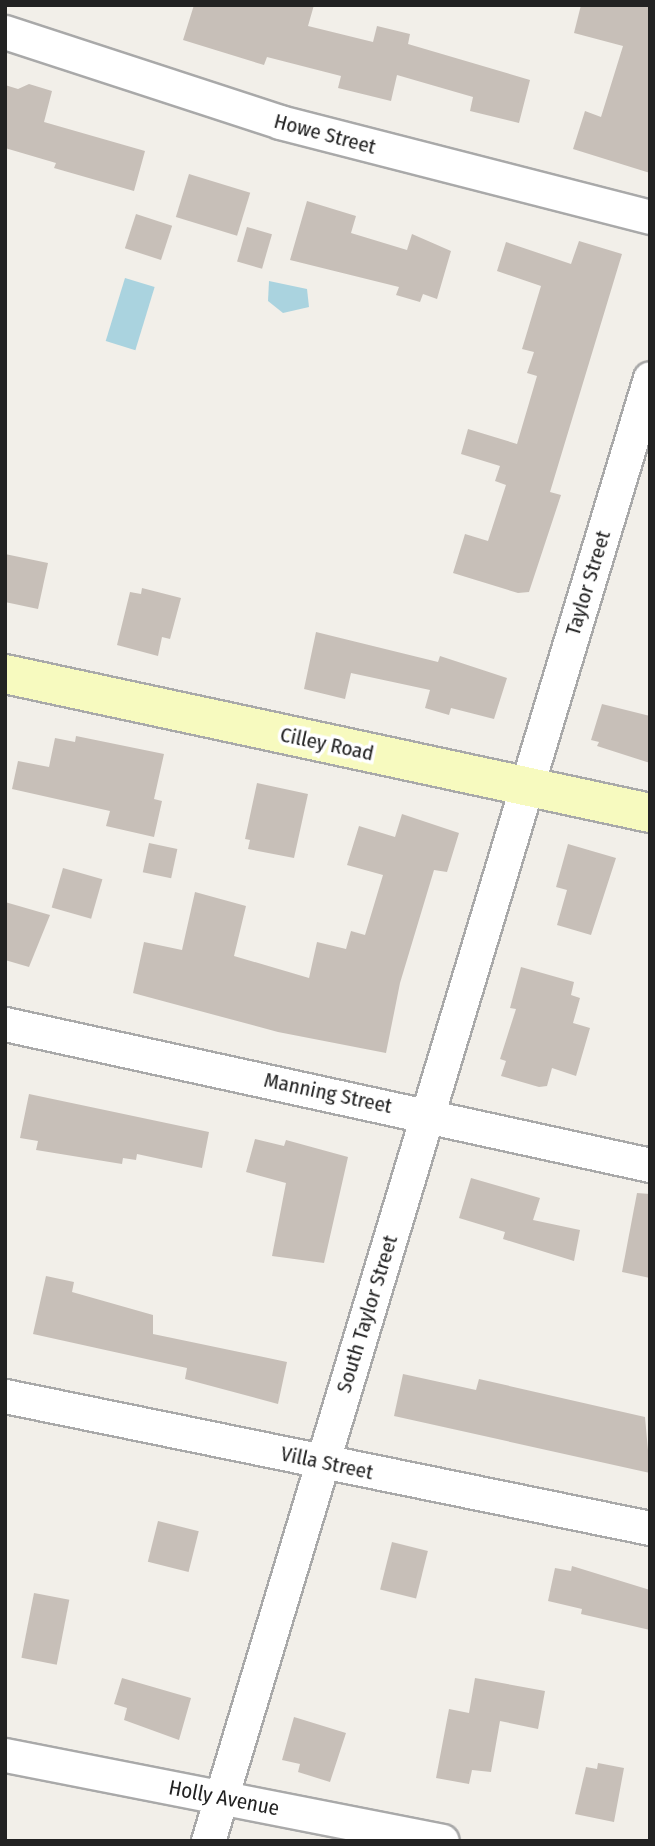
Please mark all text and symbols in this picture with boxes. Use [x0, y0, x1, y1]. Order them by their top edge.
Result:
street label: Howe Street [271, 108, 379, 160]
street label: Taylor Street [560, 527, 616, 639]
street label: Cilley Road [278, 722, 376, 766]
street label: Manning Street [262, 1067, 394, 1119]
street label: South Taylor Street [331, 1232, 403, 1396]
street label: Villa Street [278, 1441, 376, 1485]
street label: Holly Avenue [167, 1775, 281, 1821]

